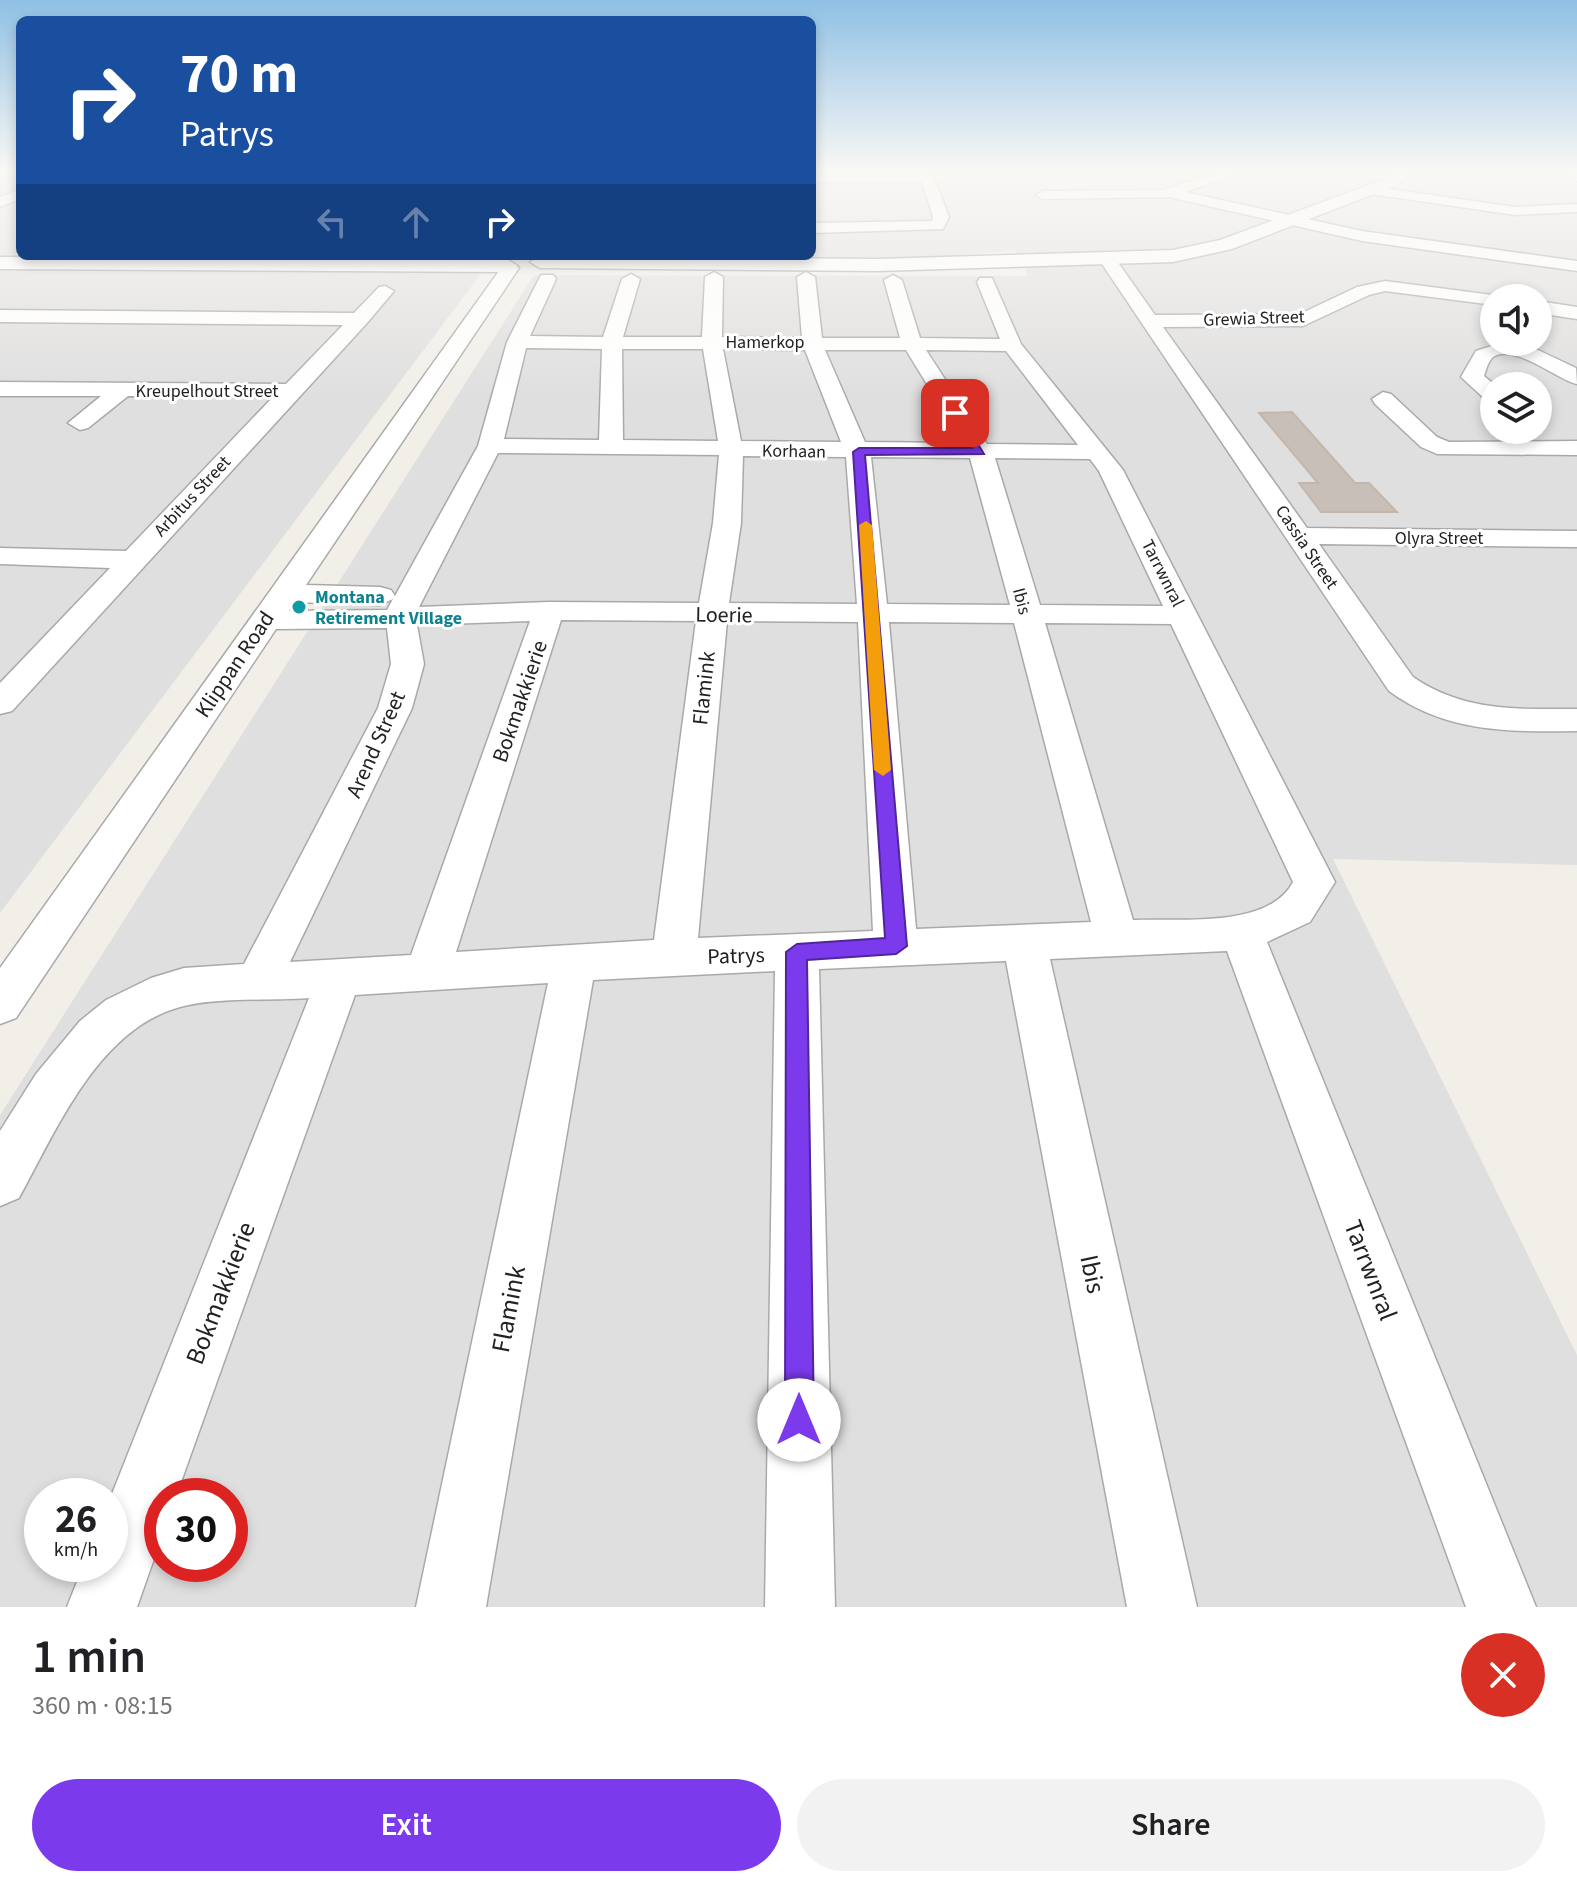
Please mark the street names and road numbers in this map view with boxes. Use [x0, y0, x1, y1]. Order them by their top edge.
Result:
street label: Grewia Street [1203, 304, 1305, 333]
street label: Hamerkop [725, 330, 805, 355]
street label: Kreupelhout Street [136, 379, 278, 404]
street label: Korhaan [762, 438, 826, 465]
street label: Arbitus Street [148, 450, 236, 542]
street label: Cassia Street [1269, 500, 1344, 594]
street label: Olyra Street [1395, 526, 1483, 551]
street label: Tarrwnral [1135, 535, 1190, 611]
street label: Ibis [1006, 585, 1037, 617]
street label: Loerie [695, 599, 753, 631]
street label: Klippan Road [187, 605, 282, 724]
street label: Bokmakkierie [484, 636, 556, 767]
street label: Flamink [684, 649, 724, 727]
street label: Arend Street [338, 685, 414, 803]
street label: Patrys [707, 939, 765, 973]
street label: Tarrwnral [1334, 1215, 1407, 1326]
street label: Bokmakkierie [176, 1216, 265, 1370]
street label: Ibis [1070, 1251, 1115, 1297]
street label: Flamink [482, 1262, 535, 1356]

